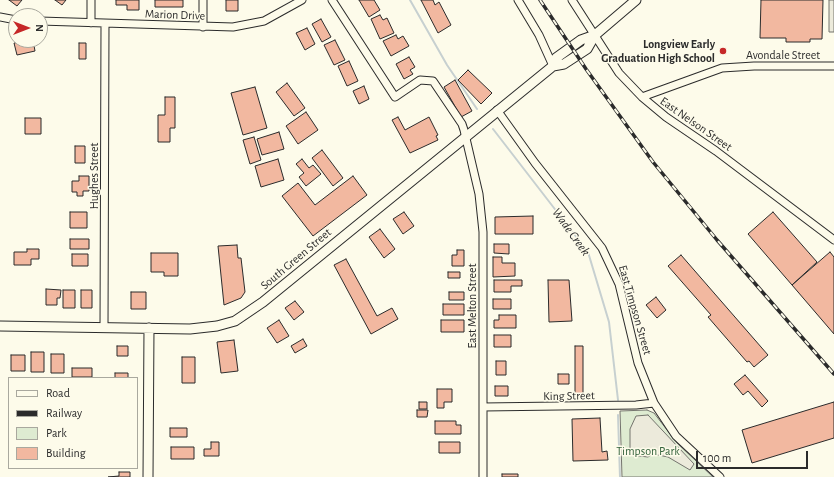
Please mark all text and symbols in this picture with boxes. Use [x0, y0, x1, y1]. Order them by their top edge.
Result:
street label: Marion Drive [145, 7, 205, 23]
north arrow [8, 8, 48, 48]
text: N [34, 24, 45, 32]
place label: Longview Early Graduation High School [601, 37, 715, 65]
marker: Longview Early Graduation High School [718, 46, 728, 56]
street label: Avondale Street [746, 48, 820, 62]
street label: East Nelson Street [657, 94, 735, 154]
street label: Hughes Street [87, 143, 101, 209]
water label: Wade Creek [549, 205, 593, 259]
street label: South Green Street [258, 225, 334, 293]
street label: East Melton Street [465, 264, 479, 348]
street label: East Timpson Street [615, 264, 655, 356]
legend [8, 377, 138, 469]
text: Road [46, 387, 70, 399]
street label: King Street [543, 388, 595, 404]
text: Railway [46, 407, 82, 419]
text: Park [46, 427, 67, 439]
scale bar [698, 443, 810, 469]
park label: Timpson Park [616, 444, 680, 458]
text: Building [46, 447, 86, 459]
text: 100 m [703, 452, 731, 464]

